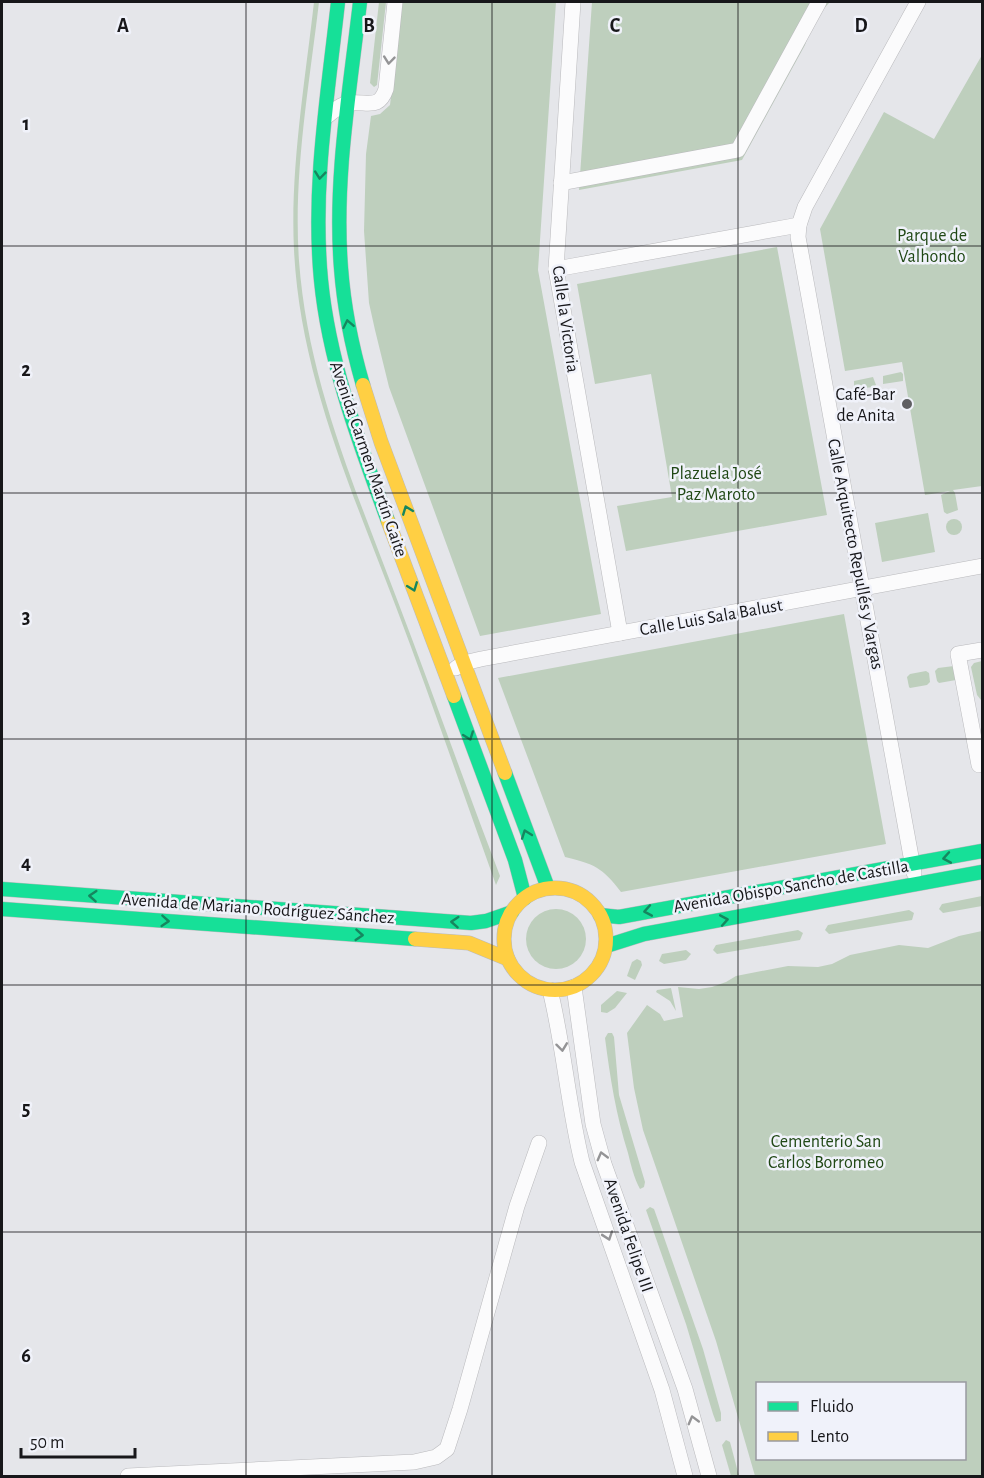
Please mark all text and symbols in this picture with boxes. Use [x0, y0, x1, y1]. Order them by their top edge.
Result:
text: A [117, 16, 129, 36]
text: B [363, 16, 375, 36]
text: C [610, 16, 621, 36]
text: D [854, 16, 868, 36]
one-way arrow [383, 55, 396, 64]
text: 1 [22, 114, 30, 134]
one-way arrow [314, 171, 327, 180]
park label: Parque de Valhondo [897, 227, 967, 266]
street label: Calle la Victoria [549, 265, 581, 374]
one-way arrow [342, 319, 355, 329]
street label: Avenida Carmen Martín Gaite [326, 359, 410, 559]
text: 2 [21, 360, 31, 380]
place label: Café-Bar de Anita [835, 386, 895, 425]
marker: Café-Bar de Anita [900, 397, 914, 411]
street label: Calle Arquitecto Repullés y Vargas [824, 437, 886, 671]
park label: Plazuela José Paz Maroto [670, 465, 762, 504]
one-way arrow [401, 505, 414, 515]
one-way arrow [406, 581, 419, 591]
street label: Calle Luis Sala Balust [638, 597, 784, 639]
text: 3 [22, 607, 30, 627]
one-way arrow [461, 730, 474, 741]
one-way arrow [521, 829, 534, 840]
one-way arrow [943, 851, 953, 864]
text: 4 [21, 853, 31, 873]
street label: Avenida Obispo Sancho de Castilla [672, 857, 910, 917]
one-way arrow [89, 889, 98, 902]
street label: Avenida de Mariano Rodríguez Sánchez [121, 890, 395, 928]
one-way arrow [643, 904, 653, 917]
one-way arrow [160, 914, 169, 927]
one-way arrow [719, 914, 729, 926]
one-way arrow [451, 916, 460, 929]
one-way arrow [355, 928, 364, 941]
one-way arrow [555, 1043, 568, 1052]
text: 5 [22, 1099, 30, 1119]
park label: Cementerio San Carlos Borromeo [768, 1133, 884, 1172]
one-way arrow [597, 1152, 610, 1162]
street label: Avenida Felipe III [600, 1176, 656, 1295]
one-way arrow [600, 1230, 613, 1241]
text: 6 [21, 1346, 31, 1366]
legend [756, 1382, 966, 1460]
text: Fluido [810, 1398, 854, 1416]
one-way arrow [688, 1415, 700, 1426]
scale bar [21, 1421, 135, 1459]
text: Lento [810, 1428, 849, 1446]
text: 50 m [30, 1434, 64, 1452]

